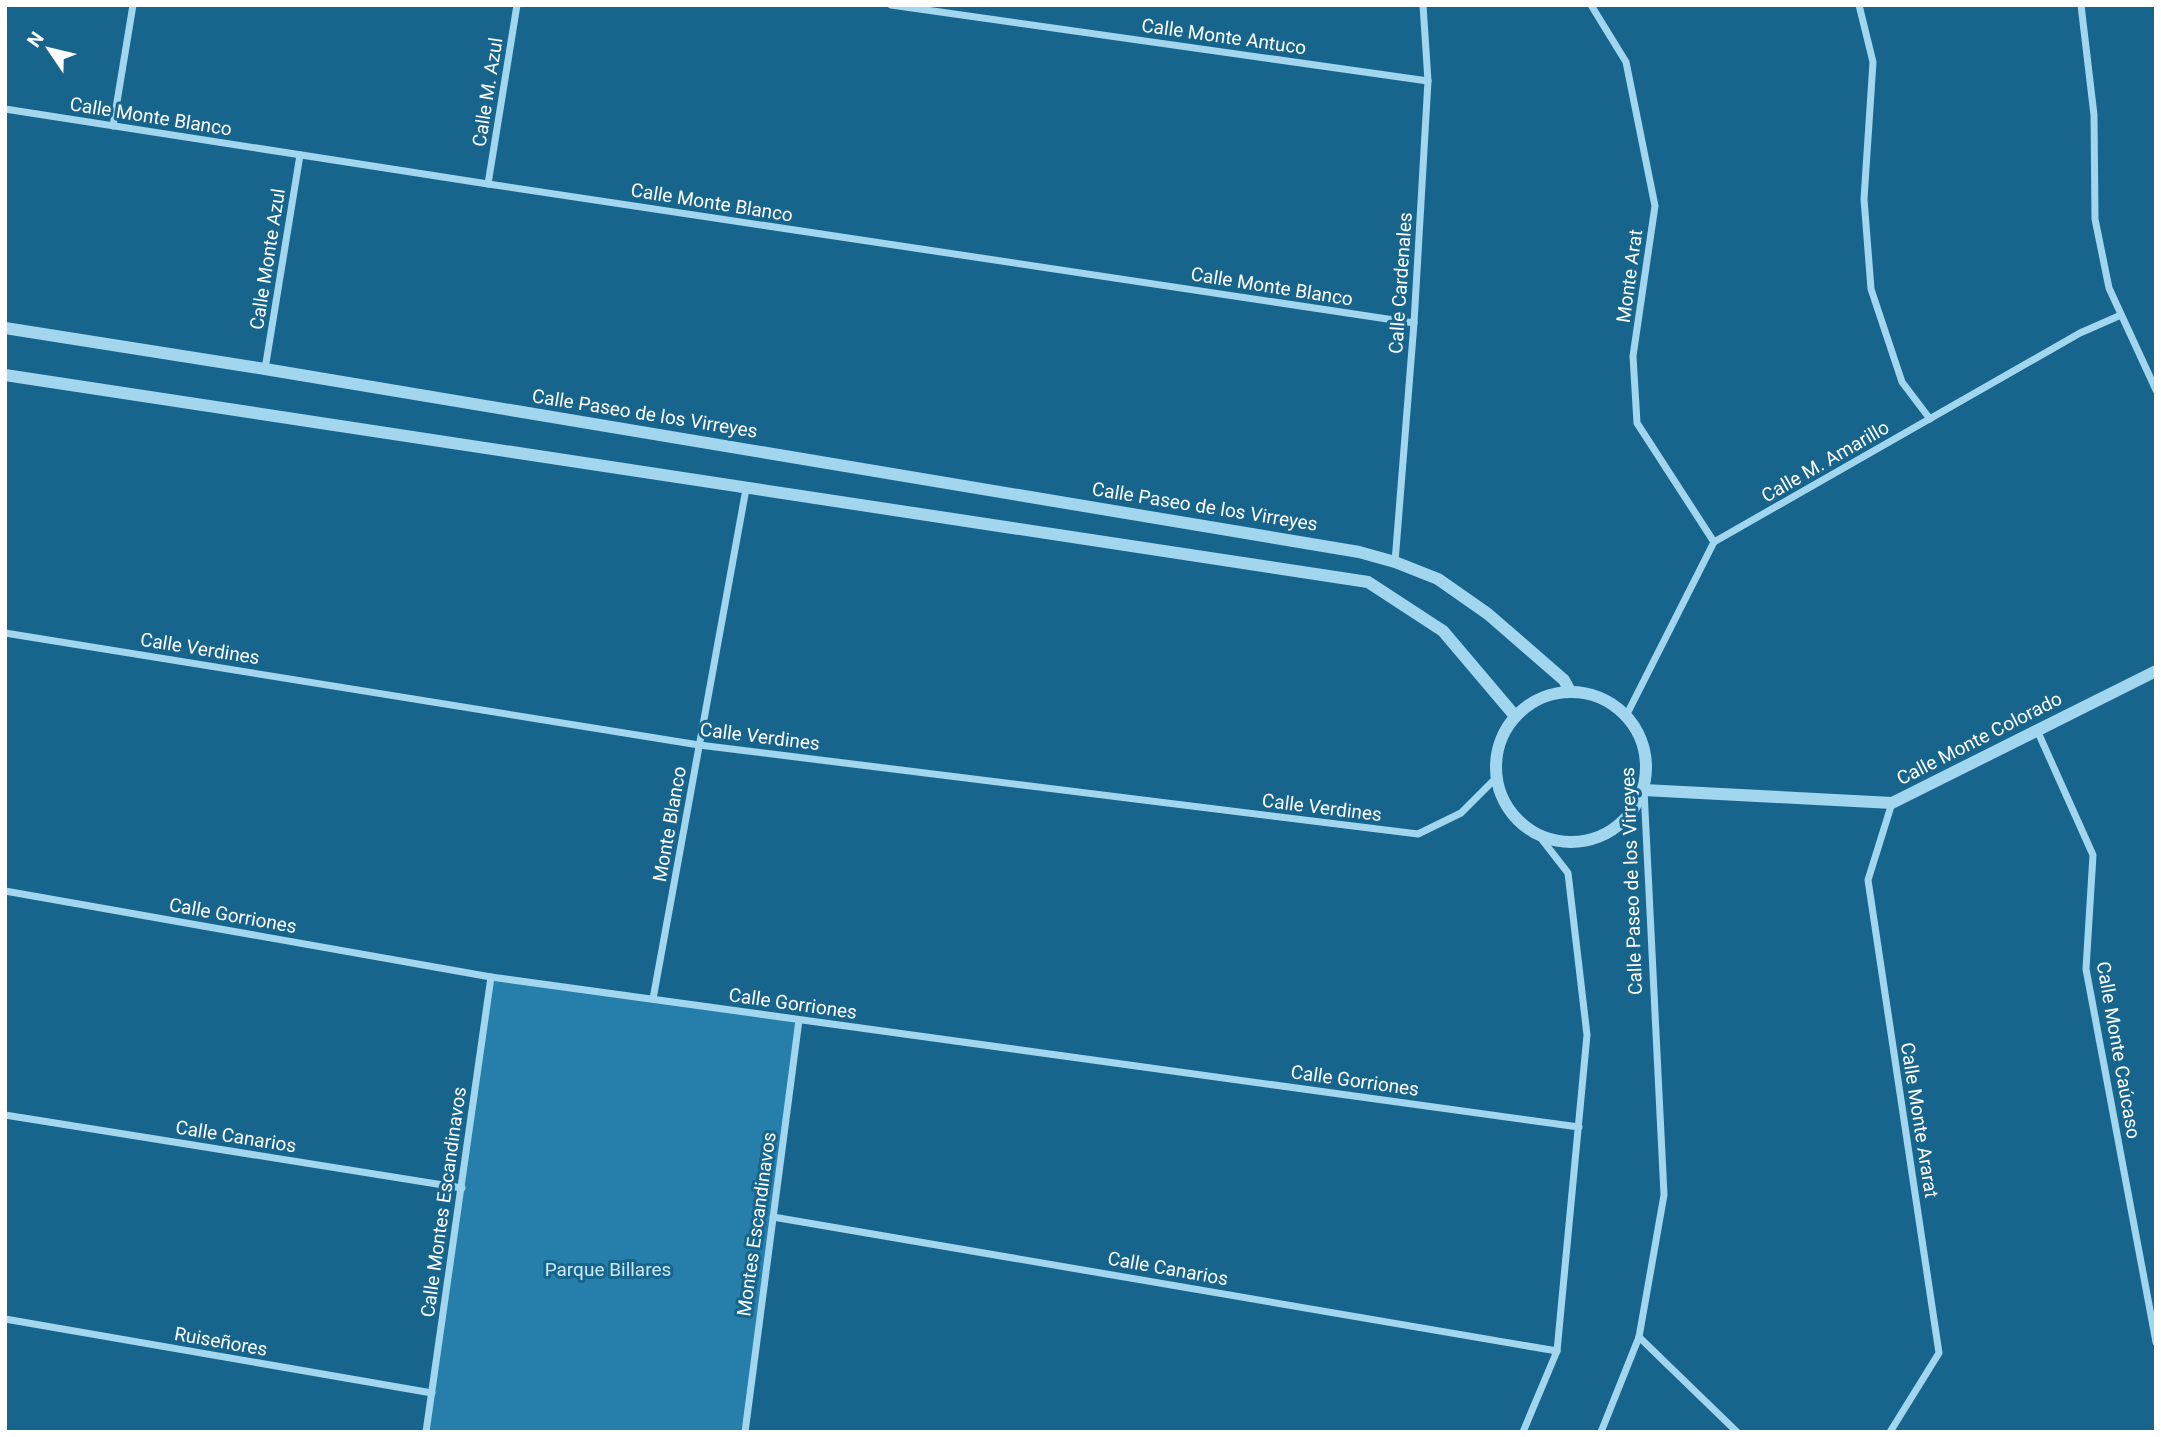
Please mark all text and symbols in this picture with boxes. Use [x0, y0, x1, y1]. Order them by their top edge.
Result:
north arrow [14, 14, 84, 84]
street label: Calle Monte Antuco [1140, 14, 1308, 59]
text: N [22, 27, 49, 52]
street label: Calle M. Azul [468, 36, 507, 148]
street label: Calle Monte Blanco [68, 92, 234, 141]
street label: Calle Monte Blanco [629, 178, 795, 227]
street label: Calle Monte Azul [245, 187, 290, 331]
street label: Calle Cardenales [1384, 211, 1417, 355]
street label: Monte Arat [1612, 228, 1647, 324]
street label: Calle Monte Blanco [1189, 262, 1355, 311]
street label: Calle Paseo de los Virreyes [531, 384, 759, 443]
street label: Calle M. Amarillo [1757, 416, 1893, 507]
street label: Calle Paseo de los Virreyes [1091, 477, 1319, 536]
street label: Calle Verdines [139, 628, 261, 669]
street label: Calle Monte Colorado [1893, 687, 2066, 790]
street label: Calle Verdines [699, 718, 821, 755]
street label: Monte Blanco [648, 764, 691, 884]
street label: Calle Paseo de los Virreyes [1616, 767, 1647, 995]
street label: Calle Verdines [1261, 789, 1383, 826]
street label: Calle Gorriones [167, 893, 299, 938]
street label: Calle Monte Caúcaso [2092, 960, 2145, 1141]
street label: Calle Gorriones [727, 983, 859, 1024]
street label: Calle Monte Ararat [1896, 1041, 1943, 1199]
street label: Calle Gorriones [1289, 1060, 1421, 1101]
street label: Calle Montes Escandinavos [416, 1085, 471, 1319]
street label: Calle Canarios [174, 1116, 298, 1157]
street label: Montes Escandinavos [732, 1130, 781, 1318]
street label: Calle Canarios [1106, 1247, 1230, 1290]
park label: Parque Billares [545, 1258, 671, 1281]
street label: Ruiseñores [173, 1322, 269, 1361]

